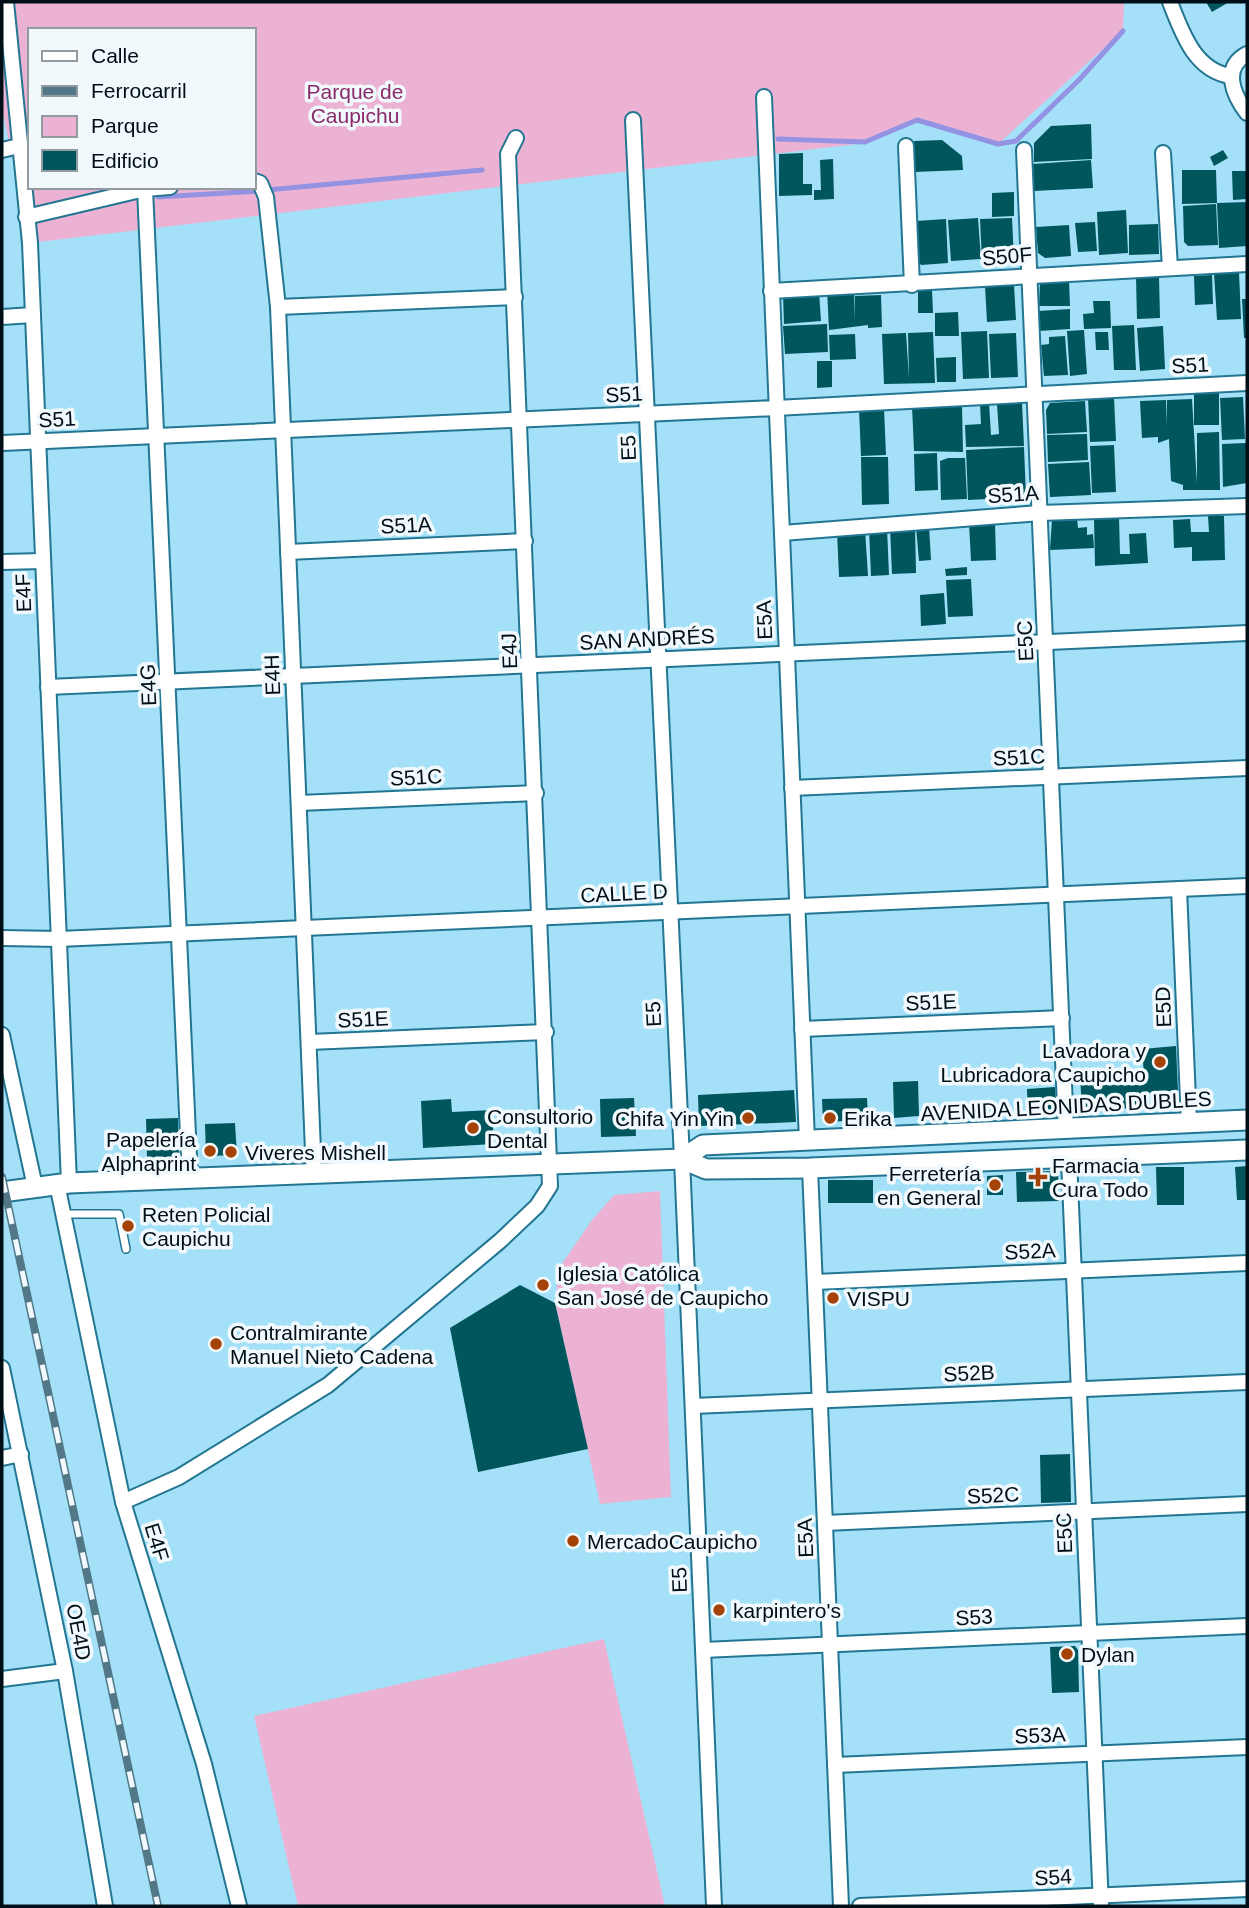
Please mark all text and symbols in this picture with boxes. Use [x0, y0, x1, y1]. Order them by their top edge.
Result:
legend [28, 28, 256, 189]
text: Calle [91, 44, 139, 67]
text: Ferrocarril [91, 79, 187, 102]
park label: Parque de Caupichu [307, 80, 403, 127]
text: Parque [91, 114, 159, 137]
text: Edificio [91, 149, 159, 172]
street label: S50F [981, 242, 1033, 270]
street label: S51 [1171, 353, 1209, 377]
street label: S51 [605, 382, 643, 406]
street label: S51 [38, 407, 76, 431]
street label: E5 [616, 435, 640, 461]
street label: S51A [987, 481, 1039, 507]
street label: S51A [380, 512, 432, 538]
street label: E4F [11, 573, 35, 613]
street label: E5A [752, 600, 776, 640]
street label: E5C [1012, 620, 1038, 662]
street label: SAN ANDRÉS [579, 624, 715, 654]
street label: E4J [497, 633, 521, 669]
street label: E4H [260, 654, 284, 696]
street label: E4G [136, 664, 160, 706]
street label: S51C [992, 744, 1046, 770]
street label: S51C [389, 764, 443, 790]
street label: CALLE D [580, 879, 668, 907]
street label: E5D [1151, 986, 1175, 1028]
street label: S51E [905, 989, 957, 1015]
street label: E5 [641, 1001, 665, 1027]
street label: S51E [337, 1006, 389, 1032]
place label: Lavadora y Lubricadora Caupicho [941, 1039, 1146, 1086]
marker: Lavadora y Lubricadora Caupicho [1152, 1054, 1168, 1070]
street label: AVENIDA LEONIDAS DUBLES [920, 1087, 1212, 1125]
place label: Consultorio Dental [487, 1105, 593, 1152]
place label: Chifa Yin Yin [615, 1107, 734, 1130]
place label: Erika [844, 1107, 892, 1130]
marker: Chifa Yin Yin [740, 1110, 756, 1126]
marker: Erika [822, 1110, 838, 1126]
marker: Consultorio Dental [465, 1120, 481, 1136]
place label: Papelería Alphaprint [101, 1128, 196, 1175]
place label: Viveres Mishell [245, 1141, 386, 1164]
marker: Papelería Alphaprint [202, 1143, 218, 1159]
marker: Viveres Mishell [223, 1144, 239, 1160]
place label: Farmacia Cura Todo [1052, 1154, 1149, 1201]
place label: Ferretería en General [877, 1162, 981, 1209]
marker: Farmacia Cura Todo [1030, 1169, 1046, 1185]
marker: Ferretería en General [987, 1177, 1003, 1193]
place label: Reten Policial Caupichu [142, 1203, 270, 1250]
marker: Reten Policial Caupichu [120, 1218, 136, 1234]
street label: S52A [1004, 1238, 1056, 1264]
place label: Iglesia Católica San José de Caupicho [557, 1262, 768, 1309]
marker: Iglesia Católica San José de Caupicho [535, 1277, 551, 1293]
place label: VISPU [847, 1287, 910, 1310]
marker: VISPU [825, 1290, 841, 1306]
place label: Contralmirante Manuel Nieto Cadena [230, 1321, 433, 1368]
marker: Contralmirante Manuel Nieto Cadena [208, 1336, 224, 1352]
street label: S52B [943, 1360, 995, 1386]
street label: S52C [966, 1482, 1020, 1508]
street label: E5C [1052, 1512, 1076, 1554]
street label: E5A [793, 1518, 817, 1558]
street label: E4F [140, 1520, 174, 1564]
place label: MercadoCaupicho [587, 1530, 757, 1553]
marker: MercadoCaupicho [565, 1533, 581, 1549]
street label: E5 [667, 1567, 691, 1593]
place label: karpintero's [733, 1599, 841, 1622]
street label: OE4D [62, 1602, 96, 1662]
marker: karpintero's [711, 1602, 727, 1618]
street label: S53 [955, 1605, 993, 1629]
place label: Dylan [1081, 1643, 1135, 1666]
marker: Dylan [1059, 1646, 1075, 1662]
street label: S53A [1014, 1722, 1066, 1748]
street label: S54 [1034, 1865, 1073, 1889]

